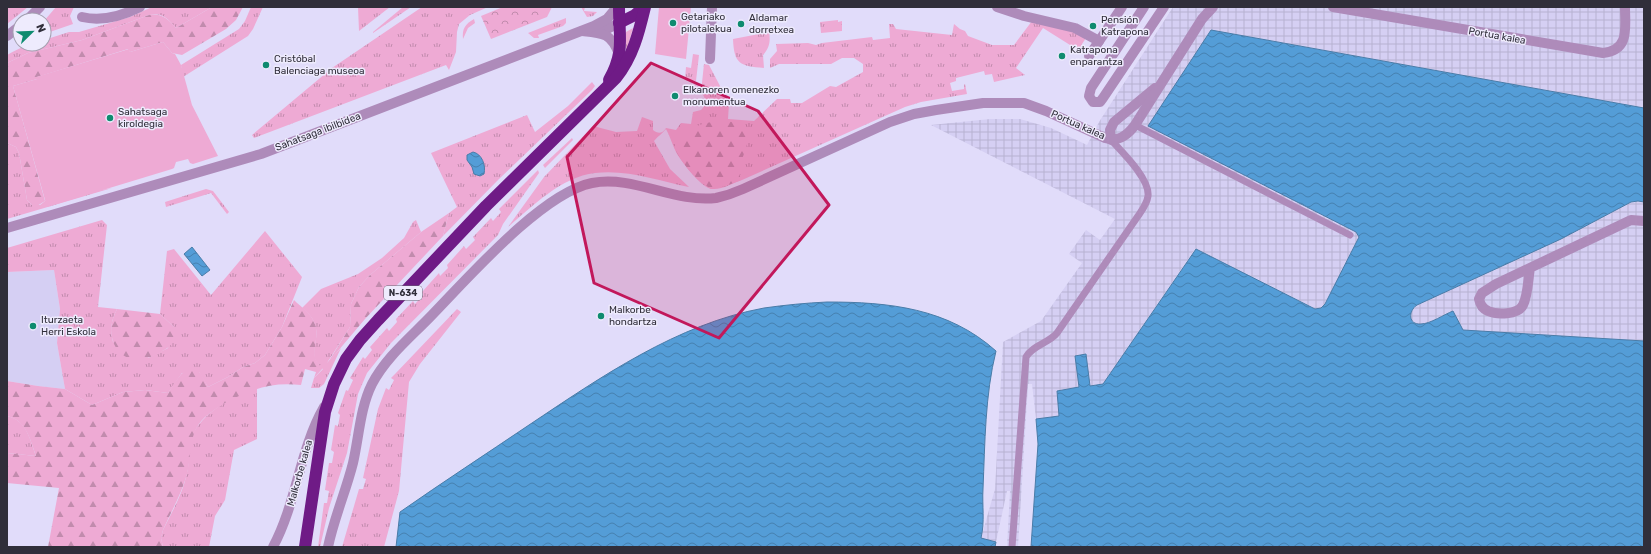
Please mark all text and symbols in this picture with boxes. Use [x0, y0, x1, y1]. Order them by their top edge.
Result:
place label: Getariako pilotalekua [681, 11, 732, 35]
north arrow [12, 12, 52, 52]
place label: Aldamar dorretxea [749, 12, 794, 36]
place label: Pensión Katrapona [1101, 14, 1149, 38]
marker: Getariako pilotalekua [668, 18, 678, 28]
marker: Aldamar dorretxea [736, 19, 746, 29]
marker: Pensión Katrapona [1088, 21, 1098, 31]
text: N [33, 22, 48, 35]
street label: Portua kalea [1467, 25, 1527, 47]
place label: Katrapona enparantza [1070, 44, 1123, 68]
marker: Katrapona enparantza [1057, 51, 1067, 61]
place label: Cristóbal Balenciaga museoa [274, 53, 365, 77]
marker: Cristóbal Balenciaga museoa [261, 60, 271, 70]
place label: Elkanoren omenezko monumentua [683, 84, 780, 108]
marker: Elkanoren omenezko monumentua [670, 91, 680, 101]
place label: Sahatsaga kiroldegia [118, 106, 167, 130]
street label: Portua kalea [1049, 108, 1107, 142]
street label: Sahatsaga ibilbidea [274, 110, 362, 154]
marker: Sahatsaga kiroldegia [105, 113, 115, 123]
road number: N-634 [384, 286, 422, 300]
place label: Malkorbe hondartza [609, 304, 657, 328]
marker: Malkorbe hondartza [596, 311, 606, 321]
place label: Iturzaeta Herri Eskola [41, 314, 96, 338]
marker: Iturzaeta Herri Eskola [28, 321, 38, 331]
street label: Malkorbe kalea [285, 438, 315, 508]

